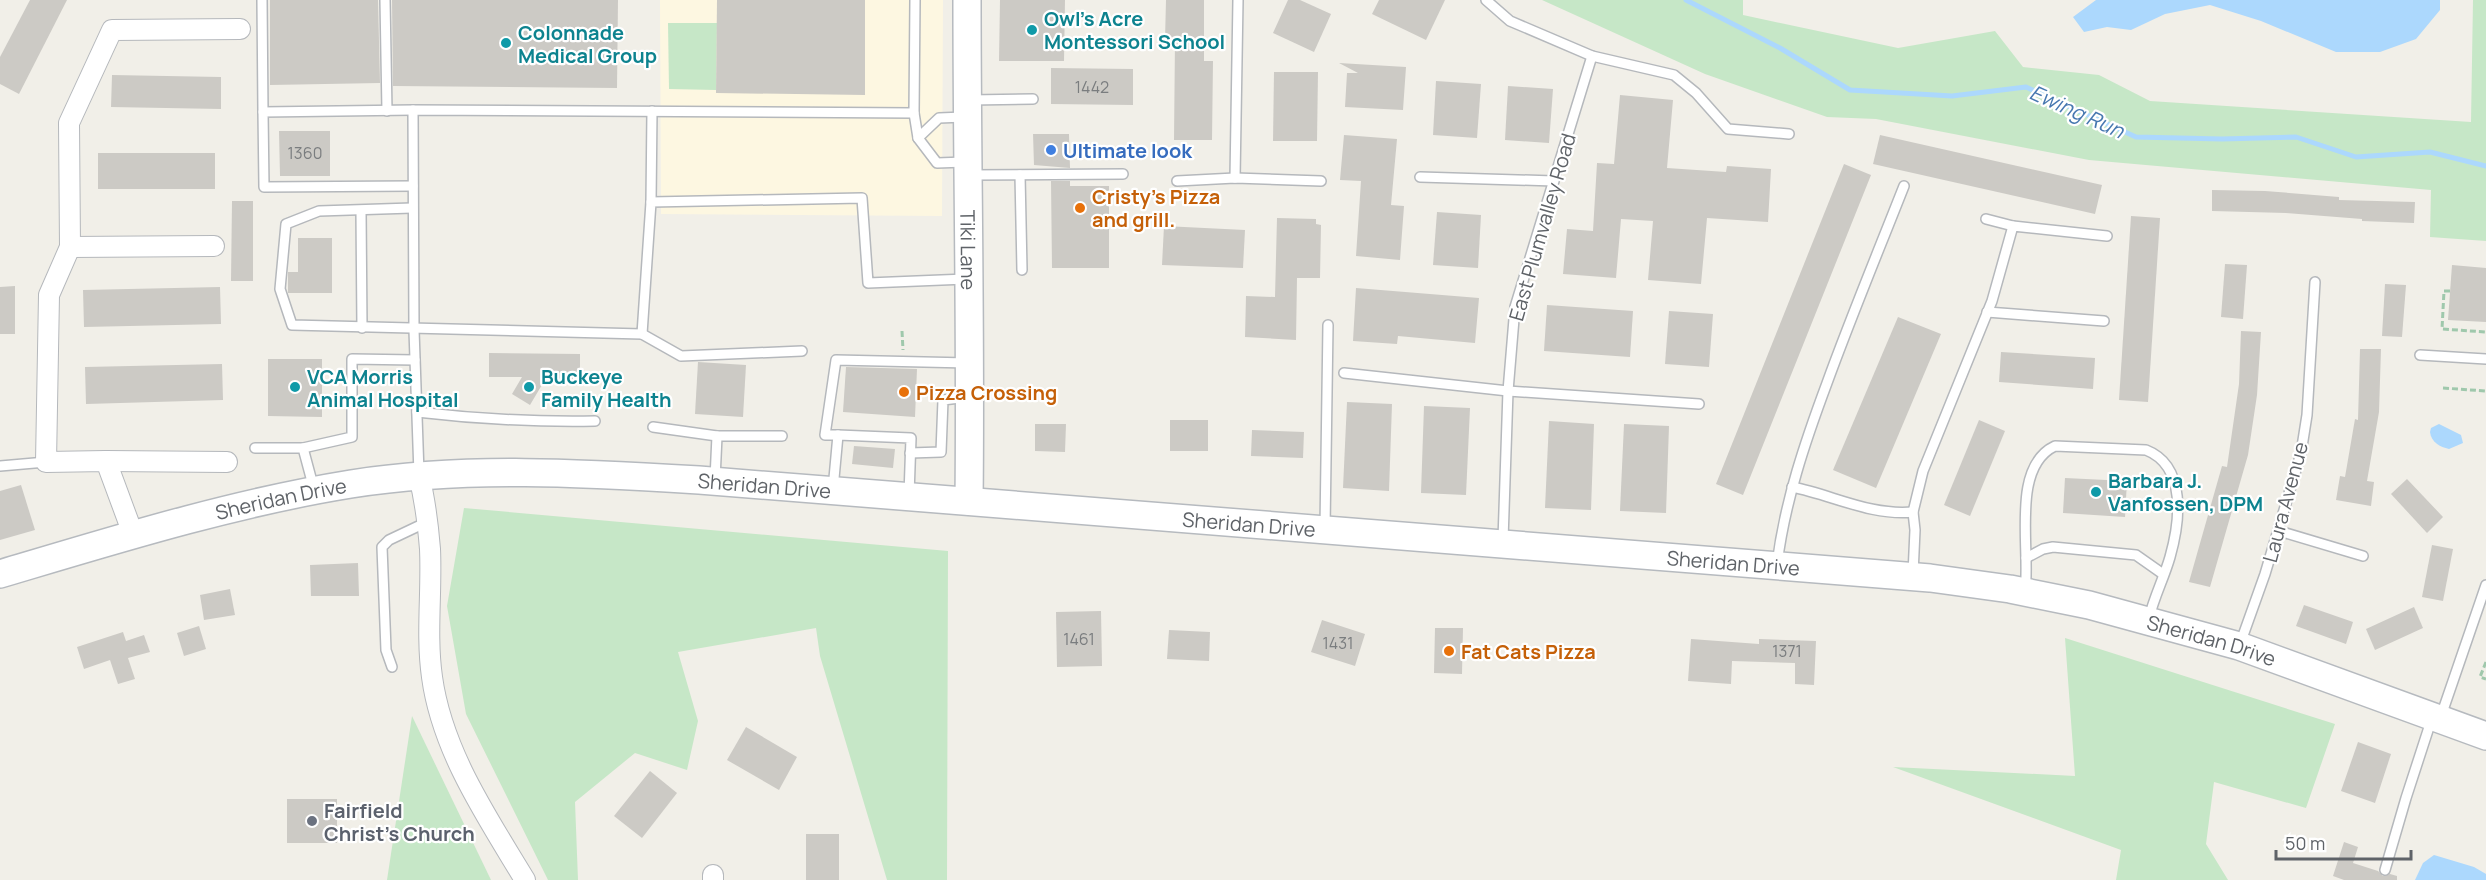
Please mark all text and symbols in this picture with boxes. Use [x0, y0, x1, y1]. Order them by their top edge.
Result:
place label: Owl's Acre Montessori School [1044, 5, 1225, 55]
place label: Colonnade Medical Group [518, 19, 657, 69]
marker: Owl's Acre Montessori School [1025, 23, 1039, 37]
marker: Colonnade Medical Group [499, 36, 513, 50]
house number: 1442 [1075, 76, 1109, 98]
water label: Ewing Run [2025, 78, 2130, 145]
street label: East Plumvalley Road [1502, 130, 1582, 324]
place label: Ultimate look [1063, 137, 1193, 164]
house number: 1360 [288, 142, 322, 164]
marker: Ultimate look [1044, 143, 1058, 157]
place label: Cristy's Pizza and grill. [1092, 183, 1220, 233]
marker: Cristy's Pizza and grill. [1073, 201, 1087, 215]
street label: Tiki Lane [955, 210, 983, 290]
place label: VCA Morris Animal Hospital [307, 363, 459, 413]
place label: Buckeye Family Health [541, 363, 672, 413]
place label: Pizza Crossing [916, 379, 1057, 406]
marker: VCA Morris Animal Hospital [288, 380, 302, 394]
marker: Buckeye Family Health [522, 380, 536, 394]
marker: Pizza Crossing [897, 385, 911, 399]
street label: Laura Avenue [2256, 439, 2314, 565]
street label: Sheridan Drive [697, 466, 832, 504]
place label: Barbara J. Vanfossen, DPM [2108, 467, 2263, 517]
street label: Sheridan Drive [212, 471, 348, 526]
marker: Barbara J. Vanfossen, DPM [2089, 485, 2103, 499]
street label: Sheridan Drive [1181, 505, 1317, 543]
street label: Sheridan Drive [1666, 544, 1801, 581]
street label: Sheridan Drive [2144, 608, 2280, 672]
house number: 1461 [1063, 628, 1095, 650]
house number: 1431 [1323, 632, 1353, 654]
place label: Fat Cats Pizza [1461, 638, 1596, 665]
house number: 1371 [1772, 640, 1802, 662]
marker: Fat Cats Pizza [1442, 644, 1456, 658]
place label: Fairfield Christ's Church [324, 797, 475, 847]
marker: Fairfield Christ's Church [305, 814, 319, 828]
scale bar [2276, 823, 2411, 861]
text: 50 m [2285, 831, 2325, 855]

